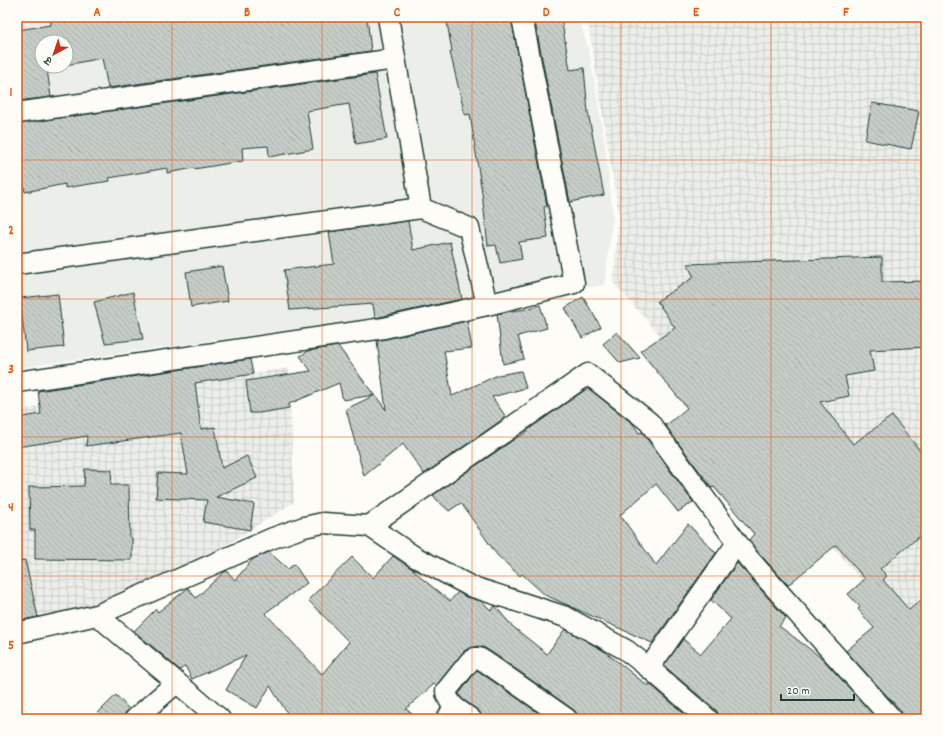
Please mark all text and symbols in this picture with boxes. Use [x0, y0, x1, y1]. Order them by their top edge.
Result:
text: A [93, 4, 101, 23]
text: B [244, 4, 250, 23]
text: C [394, 4, 401, 23]
text: D [543, 4, 550, 23]
text: E [693, 4, 700, 23]
text: F [843, 4, 849, 23]
north arrow [34, 34, 74, 74]
text: उ [41, 52, 57, 69]
text: 1 [10, 84, 13, 103]
text: 2 [8, 222, 14, 241]
text: 3 [8, 361, 14, 380]
text: 4 [8, 499, 14, 518]
text: 5 [8, 637, 14, 656]
scale bar [781, 676, 854, 702]
text: 20 m [787, 683, 810, 700]

